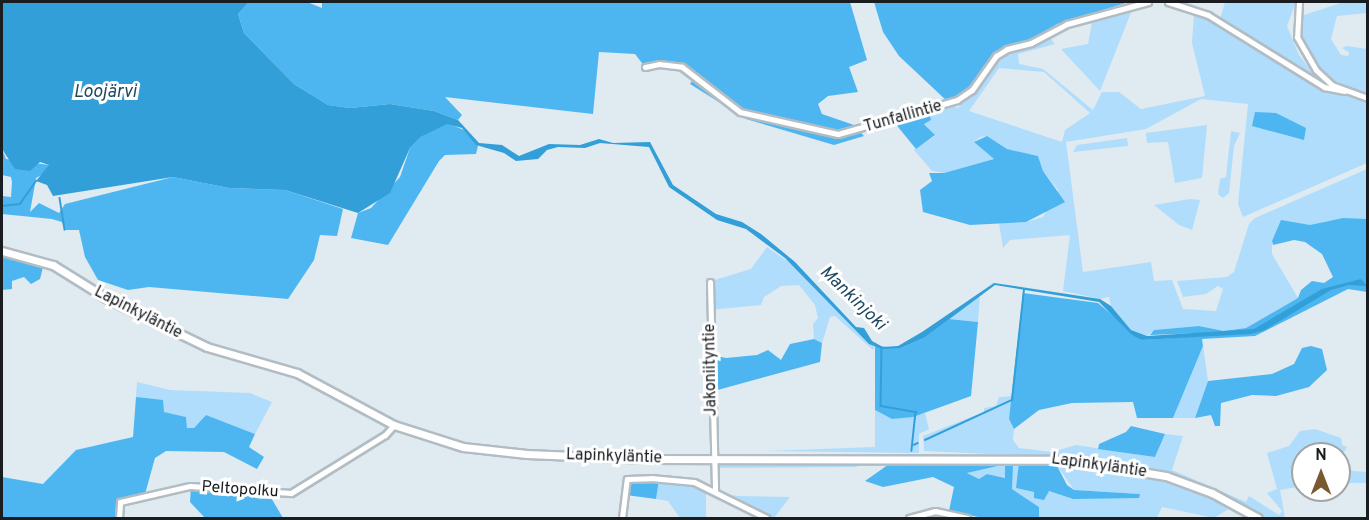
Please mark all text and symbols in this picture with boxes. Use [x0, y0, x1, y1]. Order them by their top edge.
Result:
water label: Loojärvi [73, 82, 137, 104]
street label: Tunfallintie [862, 97, 944, 137]
water label: Mankinjoki [814, 262, 890, 336]
street label: Lapinkyläntie [91, 283, 185, 343]
street label: Jakoniityntie [701, 323, 721, 417]
north arrow [1291, 442, 1351, 502]
street label: Lapinkyläntie [566, 446, 662, 468]
text: N [1315, 446, 1327, 466]
street label: Lapinkyläntie [1050, 450, 1148, 482]
street label: Peltopolku [201, 478, 279, 502]

